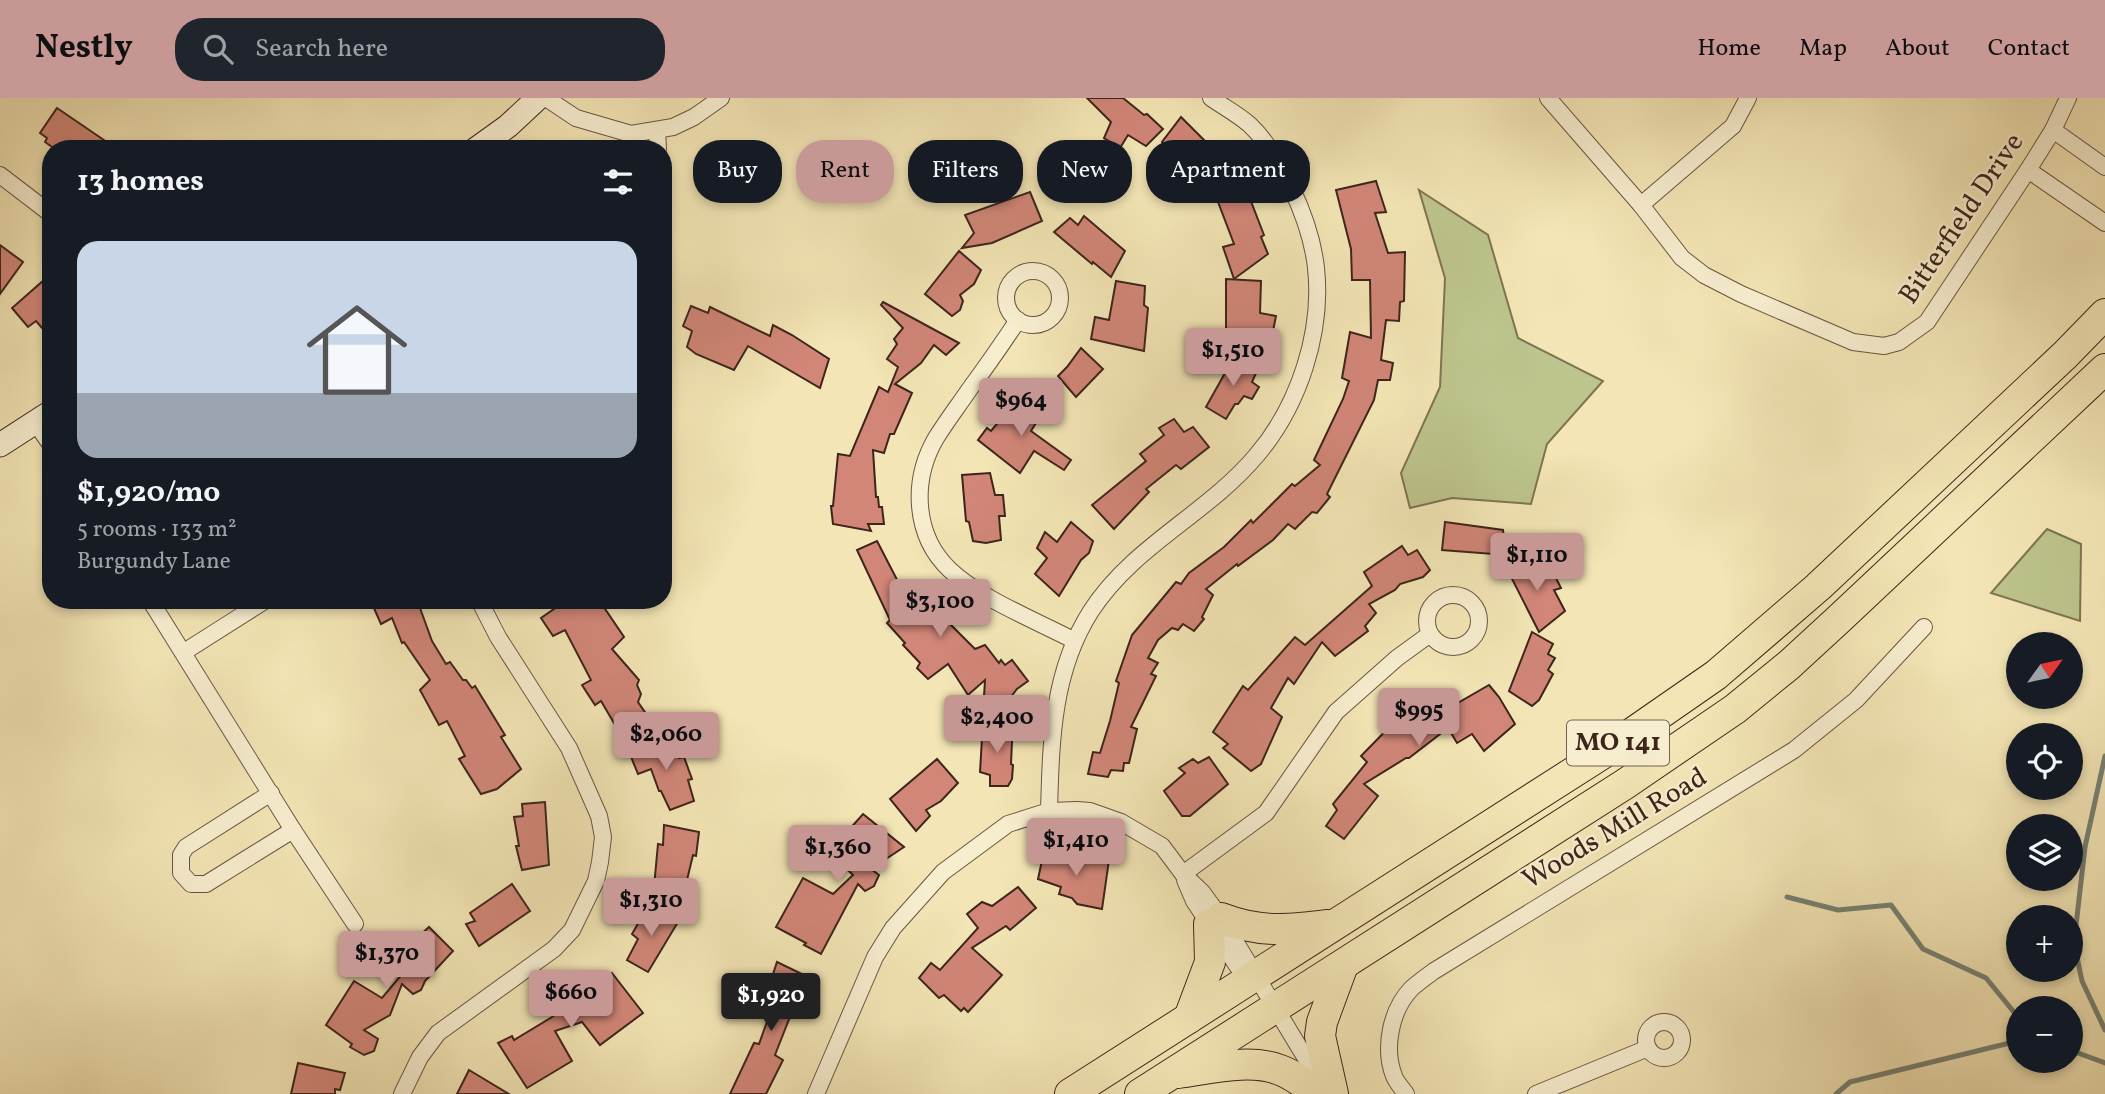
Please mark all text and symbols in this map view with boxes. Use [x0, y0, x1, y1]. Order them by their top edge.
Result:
search box [175, 18, 665, 81]
text: Nestly [35, 26, 133, 72]
icon: search [199, 30, 237, 68]
text: Search here [255, 31, 388, 67]
text: Home [1697, 32, 1761, 66]
text: Map [1799, 32, 1847, 66]
text: About [1885, 32, 1950, 66]
text: Contact [1988, 32, 2070, 66]
street label: Bitterfield Drive [1890, 126, 2034, 312]
chip: Buy [693, 140, 782, 203]
chip: Rent [796, 140, 894, 203]
chip: Filters [908, 140, 1023, 203]
chip: New [1037, 140, 1132, 203]
chip: Apartment [1146, 140, 1310, 203]
text: 13 homes [77, 161, 204, 203]
icon: filters [599, 163, 637, 201]
icon: home [294, 287, 420, 413]
pin: $1,510 [1176, 328, 1290, 388]
text: $1,510 [1202, 335, 1264, 367]
pin: $964 [980, 378, 1062, 438]
text: $964 [995, 385, 1047, 417]
text: $1,920/mo [77, 472, 220, 514]
text: 5 rooms · 133 m² [77, 514, 237, 546]
pin: $1,110 [1480, 533, 1594, 593]
text: $1,110 [1506, 540, 1568, 572]
text: Burgundy Lane [77, 546, 231, 578]
pin: $3,100 [883, 580, 997, 639]
text: $3,100 [905, 586, 975, 618]
north arrow [2006, 632, 2082, 709]
map controls [2006, 632, 2083, 1073]
pin: $995 [1378, 688, 1460, 748]
text: $995 [1394, 695, 1444, 727]
pin: $2,400 [940, 696, 1054, 755]
text: $2,400 [960, 702, 1034, 734]
pin: $2,060 [609, 712, 723, 772]
text: $2,060 [630, 719, 702, 751]
road number: MO 141 [1567, 720, 1669, 765]
button: locate [2006, 723, 2083, 800]
street label: Woods Mill Road [1515, 758, 1715, 900]
button: layers [2006, 814, 2083, 891]
pin: $1,410 [1019, 818, 1133, 878]
text: $1,410 [1043, 825, 1109, 857]
pin: $1,360 [781, 826, 895, 885]
text: $1,360 [805, 832, 871, 864]
pin: $1,310 [594, 878, 708, 938]
text: $1,310 [619, 885, 683, 917]
button: + [2006, 905, 2083, 982]
pin: $1,370 [330, 932, 444, 991]
text: $1,370 [355, 938, 419, 970]
pin: $660 [530, 970, 612, 1030]
pin: $1,920 [714, 974, 828, 1033]
text: $660 [545, 977, 597, 1009]
text: $1,920 [737, 980, 805, 1012]
button: − [2006, 996, 2083, 1073]

